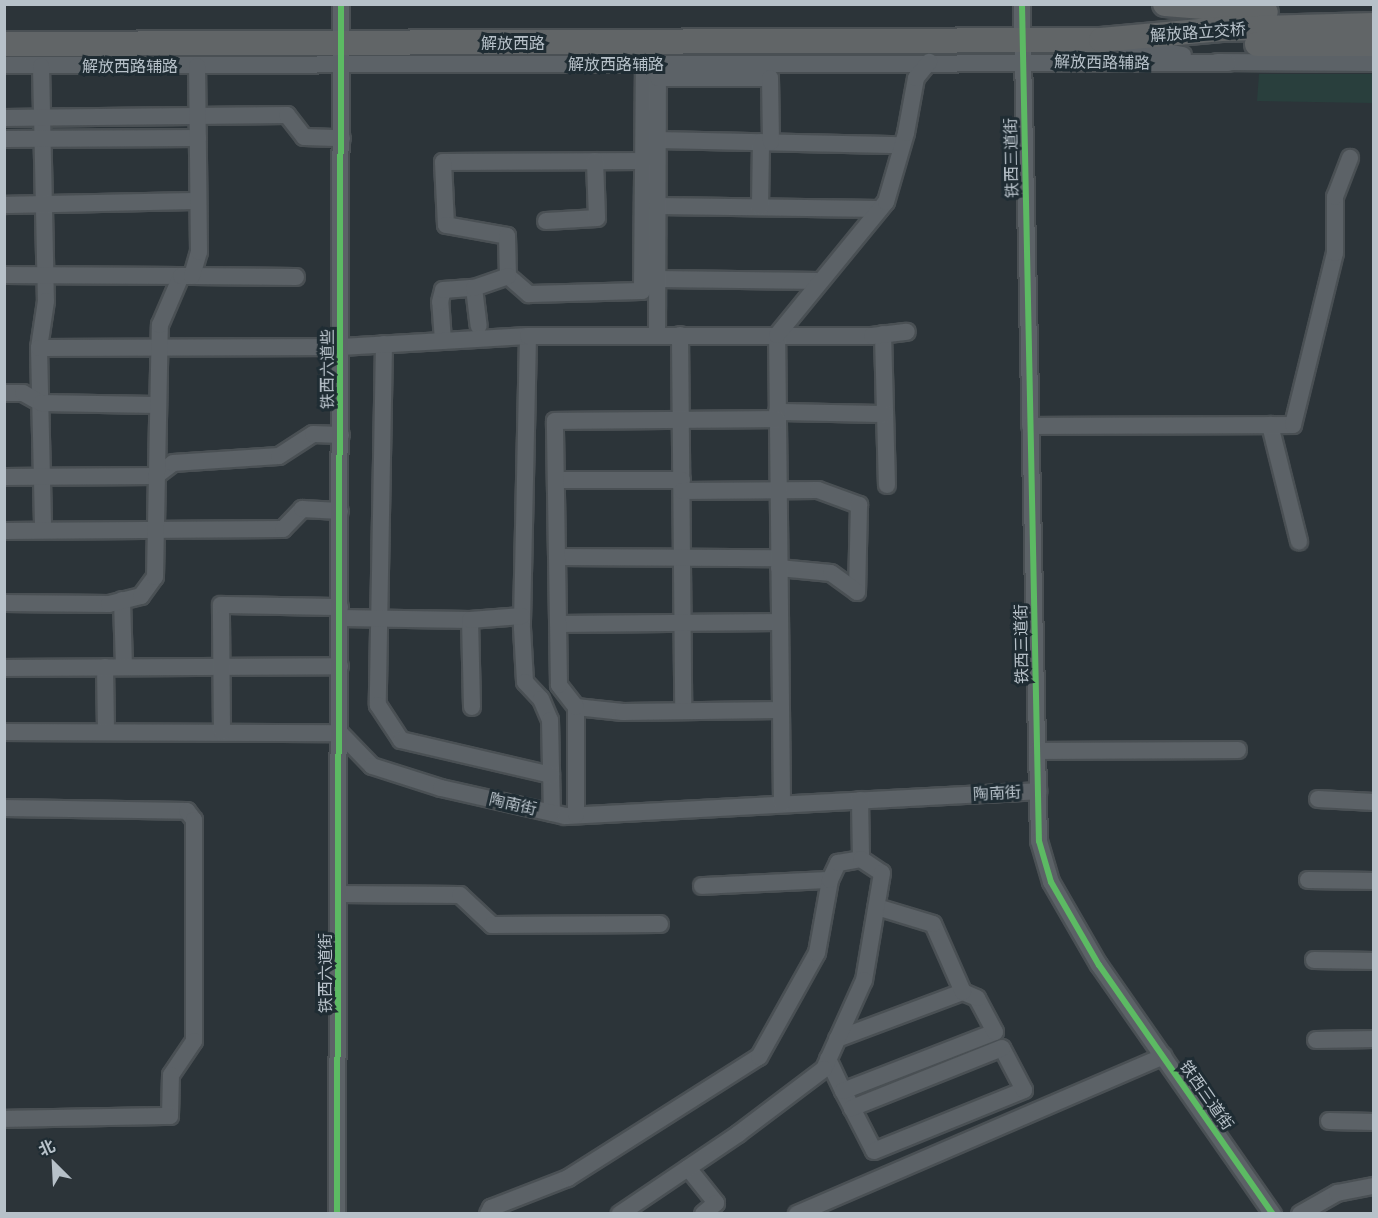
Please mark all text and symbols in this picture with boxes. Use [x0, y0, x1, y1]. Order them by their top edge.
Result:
street label: 解放路立交桥 [1149, 19, 1247, 45]
street label: 解放西路 [481, 33, 545, 53]
street label: 解放西路辅路 [1054, 52, 1150, 72]
street label: 解放西路辅路 [568, 54, 664, 74]
street label: 解放西路辅路 [82, 56, 178, 76]
street label: 铁西三道街 [1001, 118, 1021, 198]
street label: 铁西六道些 [317, 329, 337, 409]
street label: 铁西三道街 [1011, 604, 1031, 684]
street label: 陶南街 [973, 782, 1021, 804]
street label: 陶南街 [487, 789, 539, 819]
street label: 铁西六道街 [315, 933, 335, 1013]
street label: 铁西三道街 [1176, 1057, 1238, 1133]
north arrow [24, 1134, 84, 1194]
text: 北 [35, 1135, 58, 1160]

